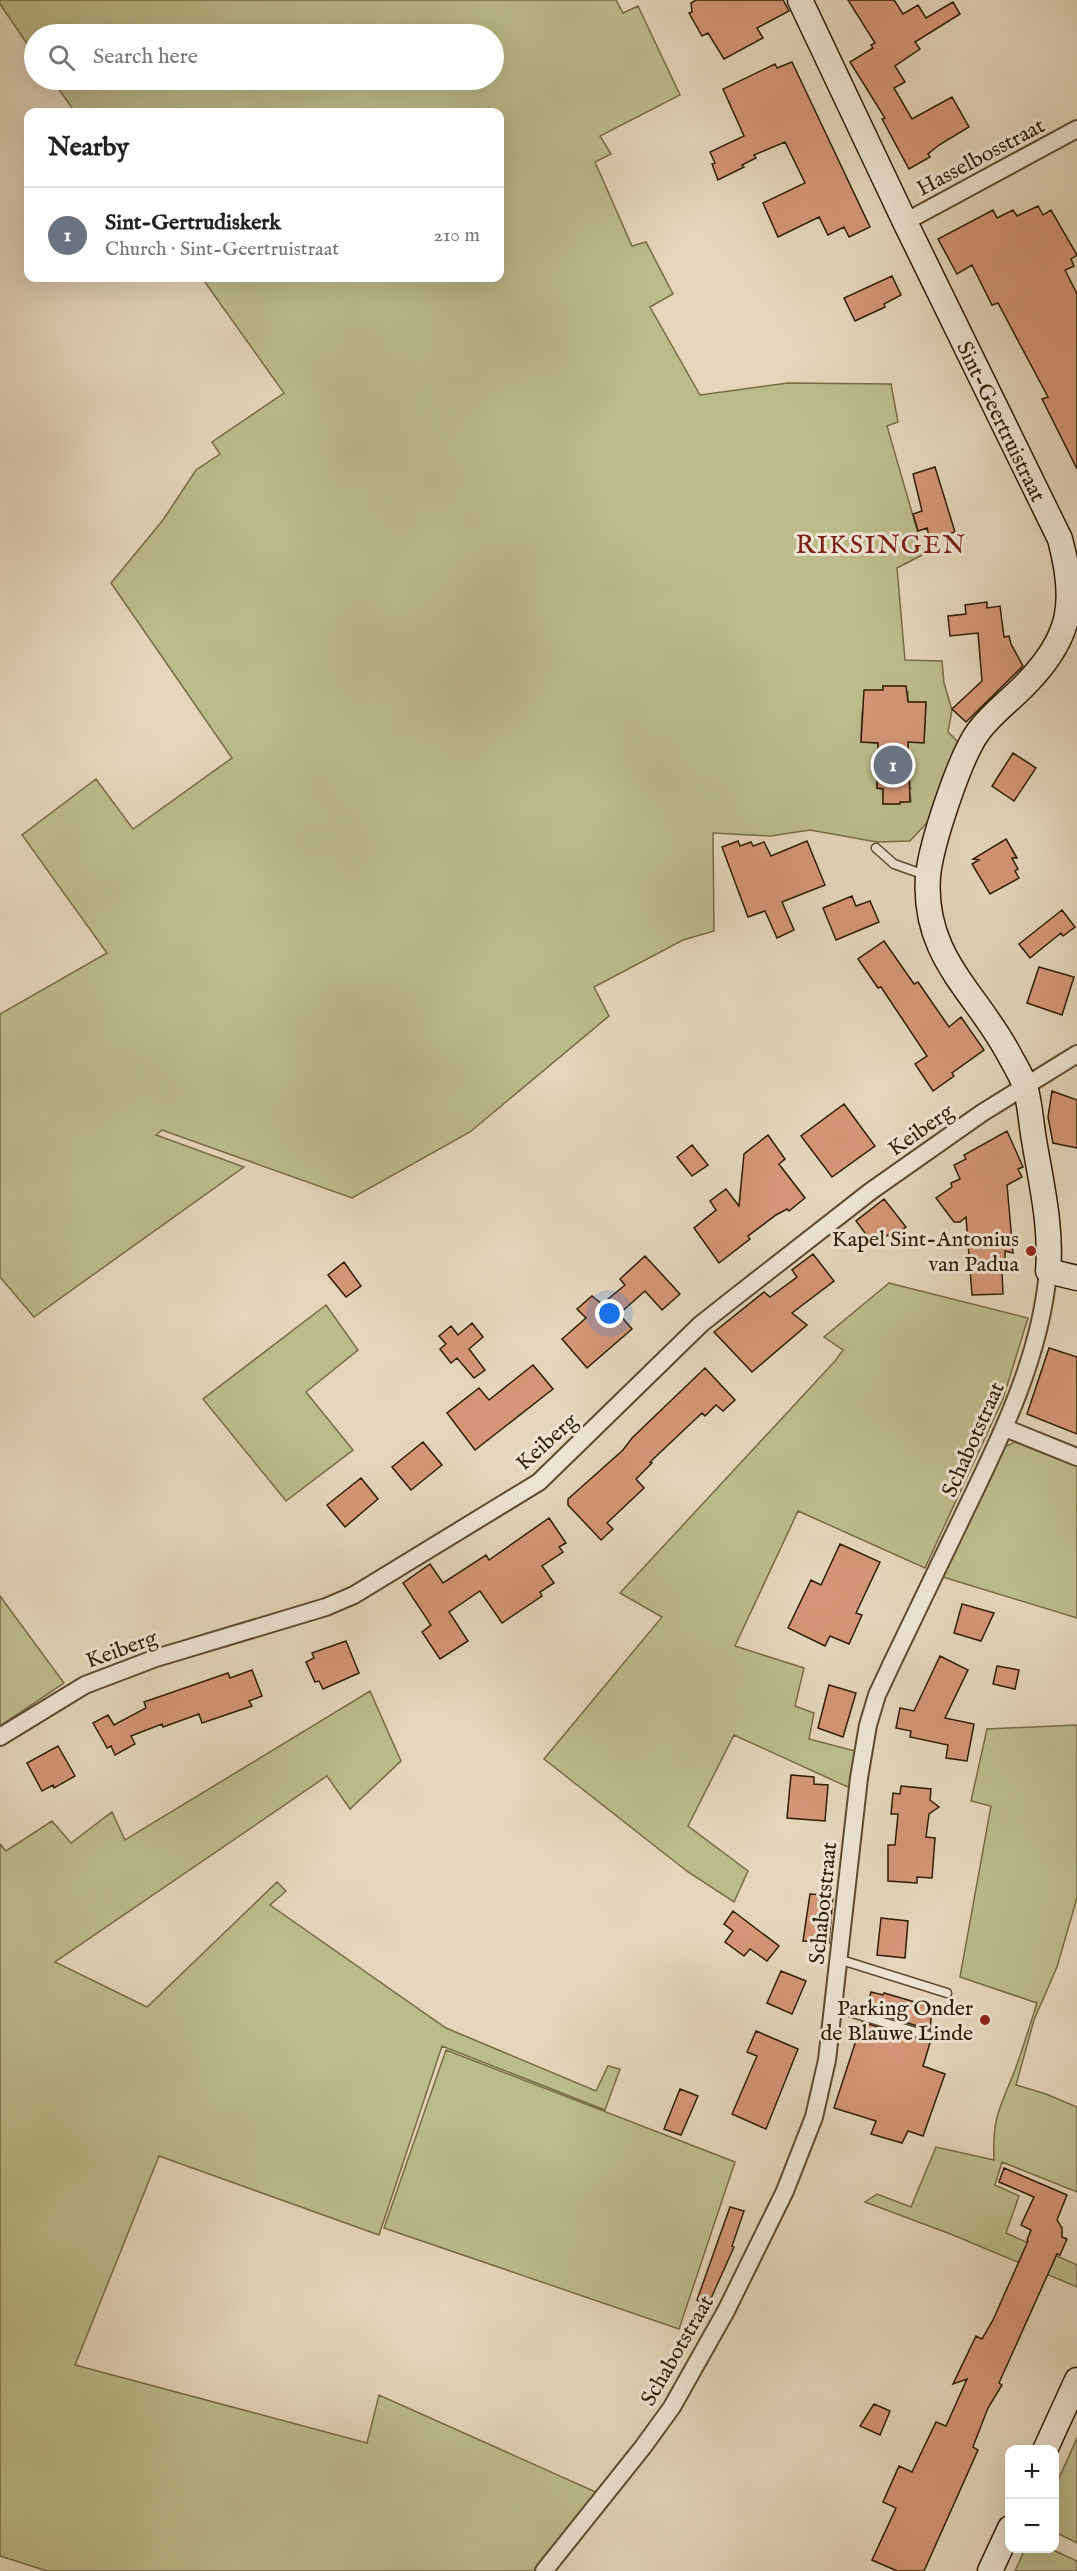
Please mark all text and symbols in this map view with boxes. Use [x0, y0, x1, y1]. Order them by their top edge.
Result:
search box [24, 24, 504, 90]
icon: search [45, 41, 78, 74]
text: Search here [93, 43, 198, 71]
street label: Hasselbosstraat [912, 112, 1050, 203]
text: Nearby [48, 131, 129, 164]
text: Sint-Gertrudiskerk [105, 209, 281, 237]
text: 1 [64, 223, 71, 248]
text: 210 m [434, 223, 480, 248]
text: Church · Sint-Geertruistraat [105, 237, 339, 262]
street label: Sint-Geertruistraat [949, 337, 1051, 507]
district label: RIKSINGEN [796, 529, 966, 562]
pin: 1 [874, 742, 912, 788]
street label: Keiberg [883, 1097, 960, 1163]
place label: Kapel Sint-Antonius van Padua [832, 1226, 1019, 1279]
marker: Kapel Sint-Antonius van Padua [1024, 1244, 1038, 1258]
your location [595, 1299, 624, 1328]
street label: Schabotstraat [936, 1378, 1012, 1502]
street label: Keiberg [511, 1407, 585, 1478]
street label: Keiberg [82, 1624, 162, 1676]
street label: Schabotstraat [804, 1840, 844, 1966]
place label: Parking Onder de Blauwe Linde [821, 1995, 973, 2048]
marker: Parking Onder de Blauwe Linde [978, 2013, 992, 2027]
street label: Schabotstraat [635, 2290, 721, 2411]
map controls [1005, 2445, 1059, 2553]
button: + [1005, 2445, 1059, 2499]
button: − [1005, 2499, 1059, 2553]

